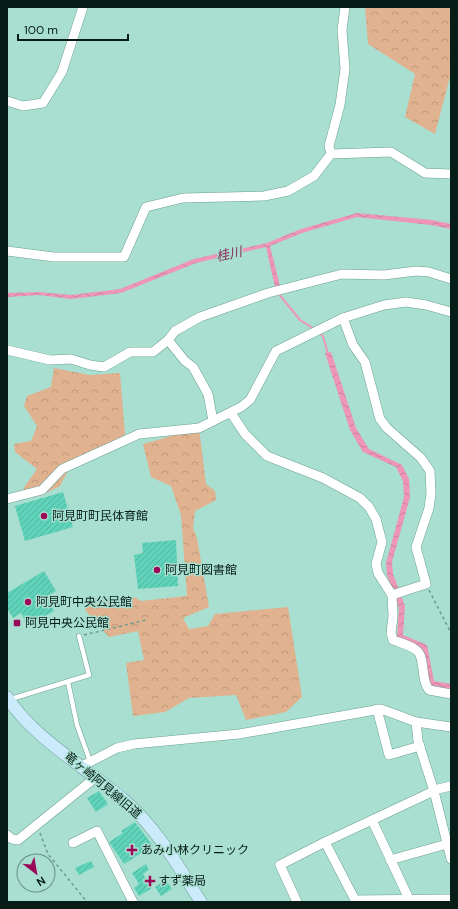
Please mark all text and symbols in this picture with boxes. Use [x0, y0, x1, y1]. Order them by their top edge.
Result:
scale bar [18, 16, 128, 42]
text: 100 m [24, 22, 58, 38]
water label: 桂川 [214, 242, 246, 265]
place label: 阿見町町民体育館 [52, 508, 148, 524]
marker: 阿見町町民体育館 [39, 511, 49, 521]
place label: 阿見町図書館 [165, 562, 237, 578]
marker: 阿見町図書館 [152, 565, 162, 575]
place label: 阿見町中央公民館 [36, 594, 132, 610]
marker: 阿見町中央公民館 [23, 597, 33, 607]
place label: 阿見中央公民館 [25, 615, 109, 631]
marker: 阿見中央公民館 [12, 618, 22, 628]
street label: 竜ヶ崎阿見線旧道 [61, 748, 145, 822]
place label: あみ小林クリニック [141, 842, 249, 858]
marker: あみ小林クリニック [126, 844, 138, 856]
north arrow [16, 853, 56, 893]
place label: すず薬局 [158, 873, 206, 889]
text: N [34, 874, 48, 890]
marker: すず薬局 [145, 876, 155, 886]

